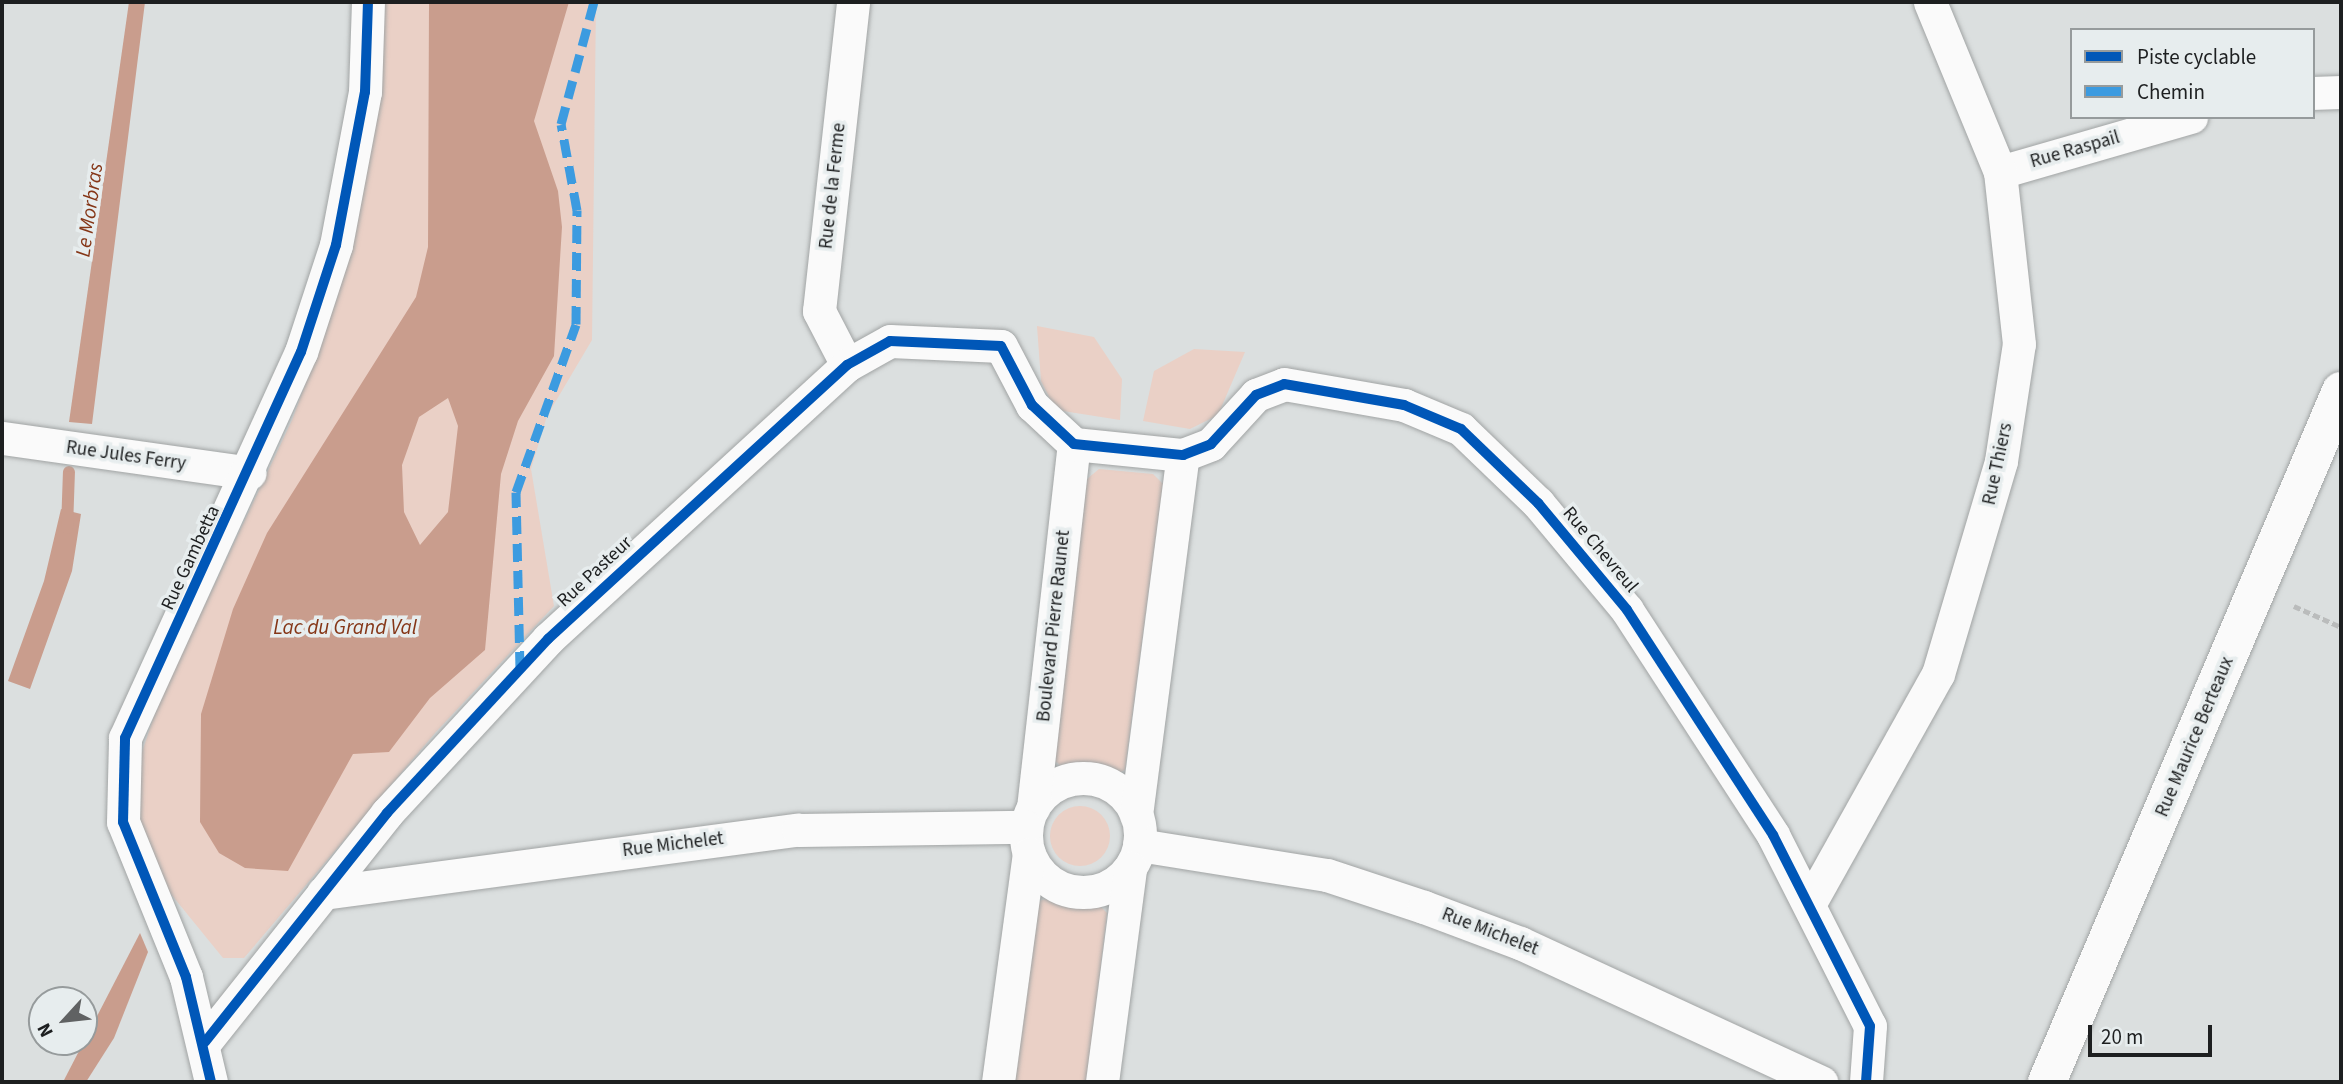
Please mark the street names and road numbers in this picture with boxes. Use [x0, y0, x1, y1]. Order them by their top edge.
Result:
street label: Rue de la Ferme [815, 122, 851, 250]
street label: Rue Raspail [2028, 126, 2122, 174]
street label: Rue Thiers [1978, 421, 2018, 507]
street label: Rue Jules Ferry [65, 436, 187, 476]
street label: Rue Gambetta [157, 502, 225, 614]
street label: Rue Chevreul [1558, 502, 1642, 598]
street label: Boulevard Pierre Raunet [1033, 529, 1075, 723]
street label: Rue Pasteur [553, 532, 637, 612]
street label: Rue Maurice Berteaux [2151, 653, 2239, 821]
street label: Rue Michelet [621, 827, 725, 863]
street label: Rue Michelet [1438, 903, 1542, 961]

